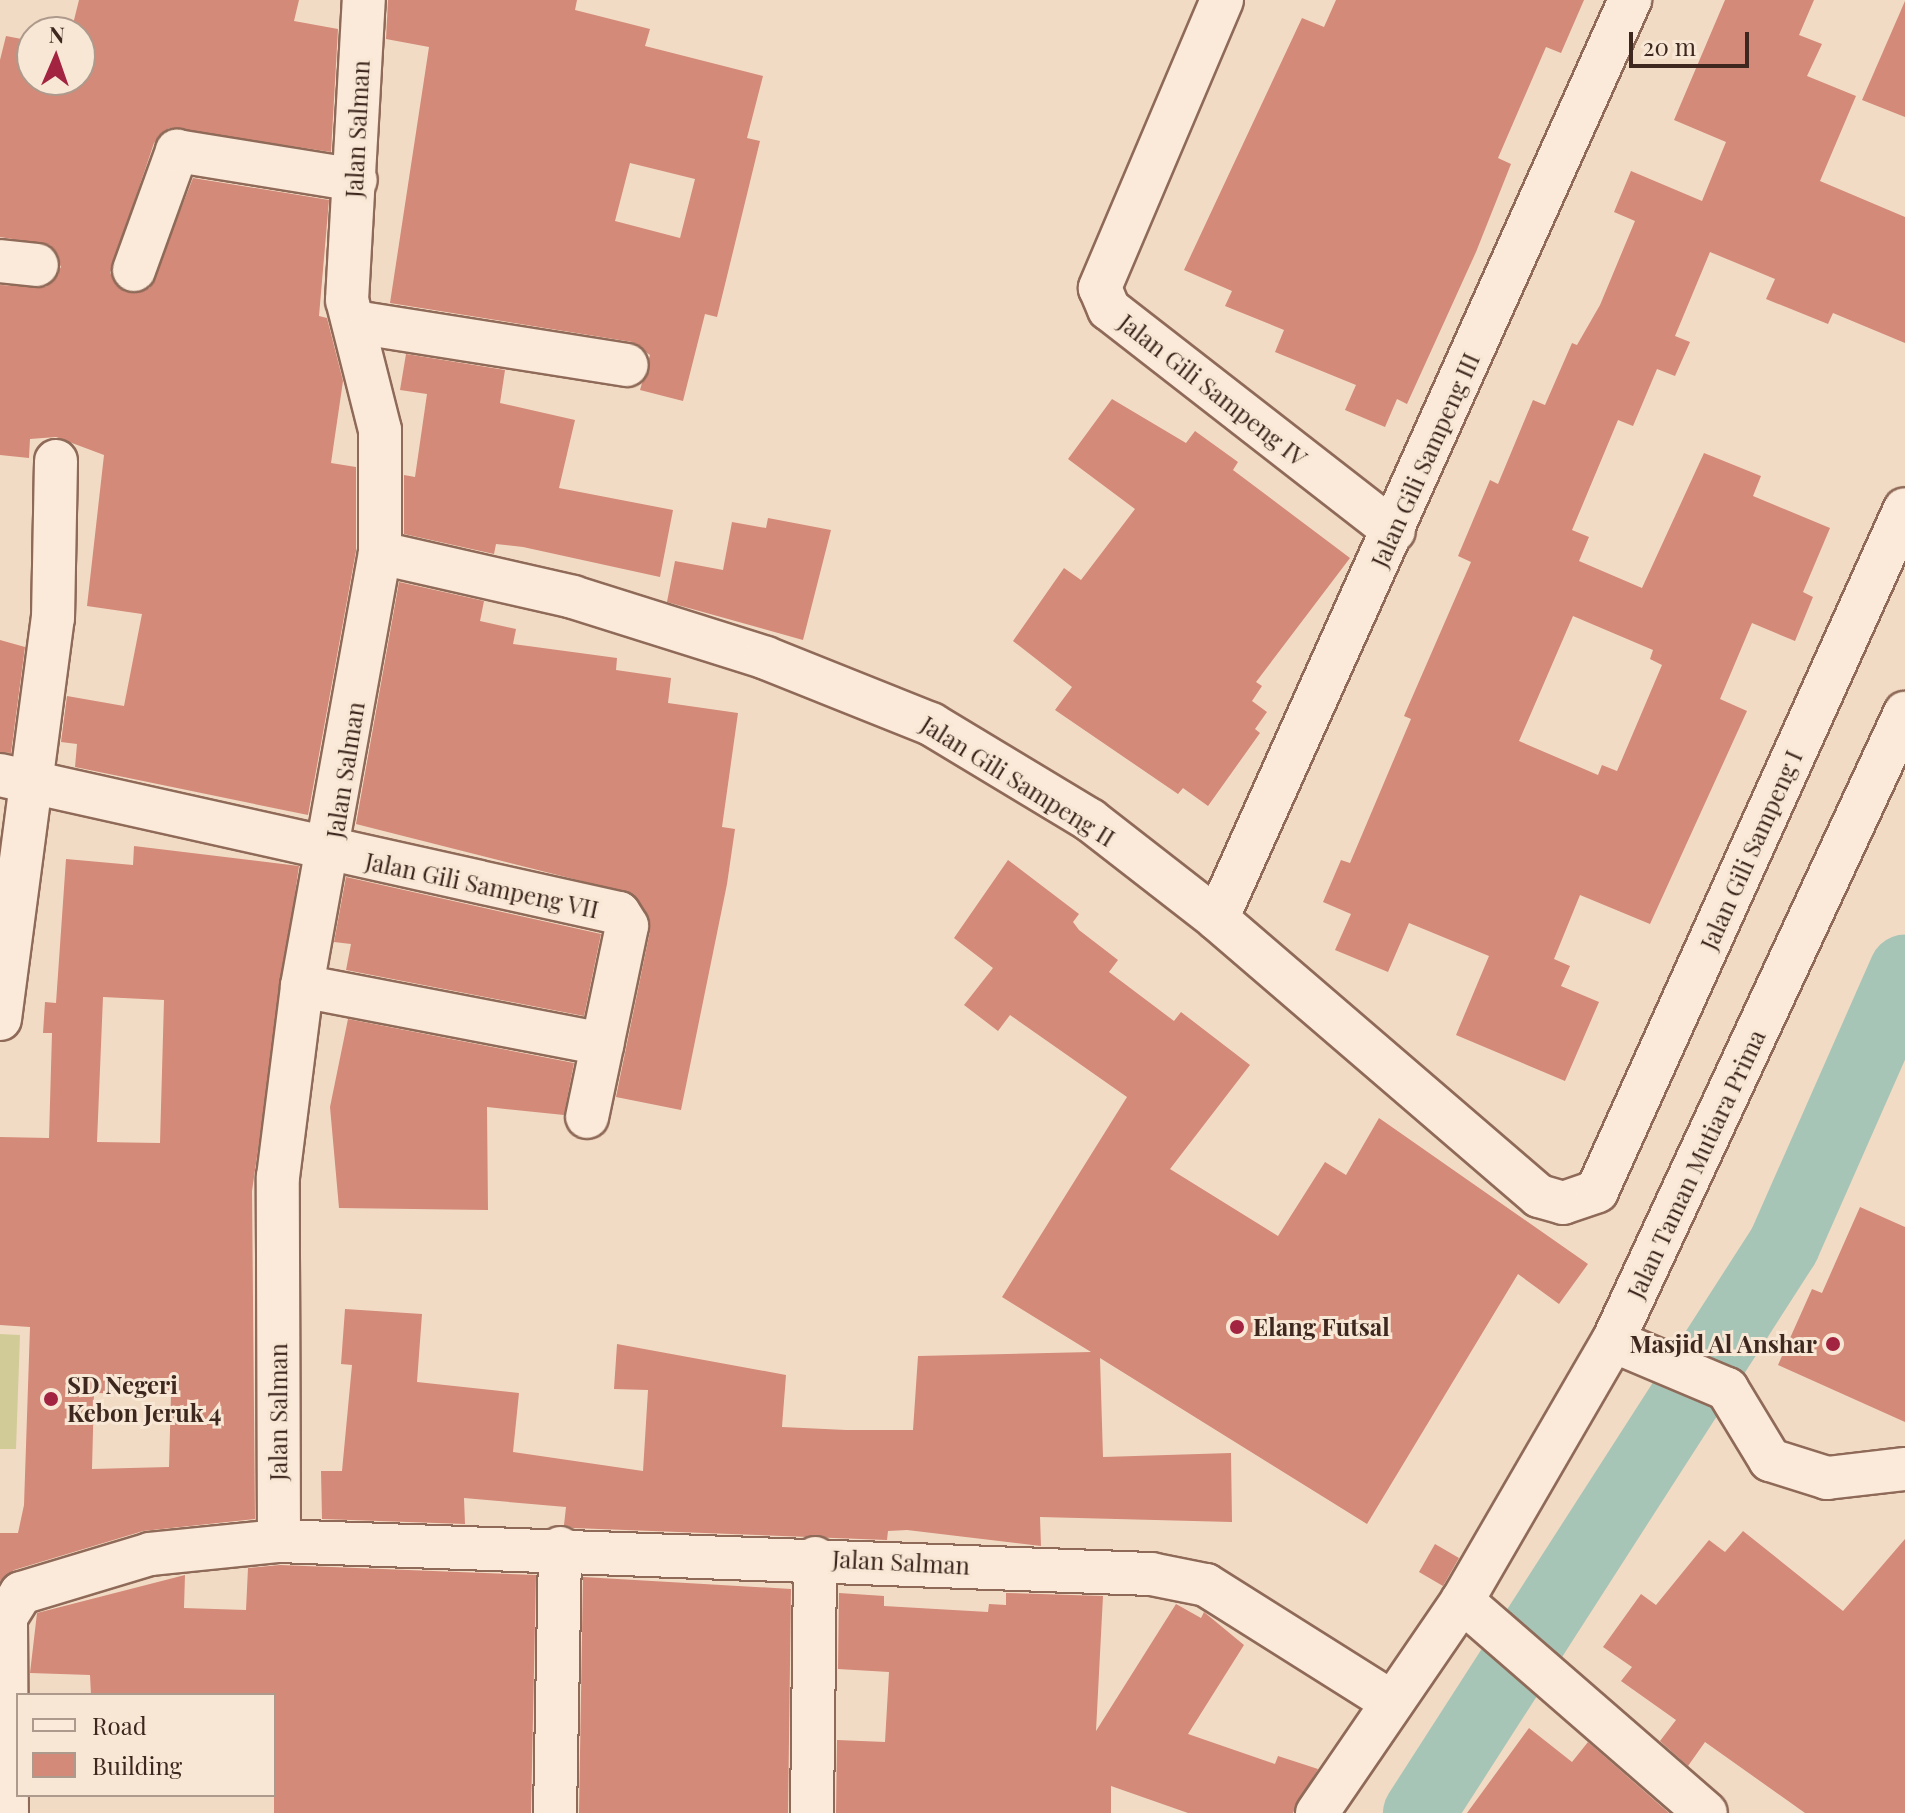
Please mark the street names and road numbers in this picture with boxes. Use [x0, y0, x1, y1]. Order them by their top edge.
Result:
street label: Jalan Salman [339, 59, 375, 199]
street label: Jalan Gili Sampeng IV [1113, 308, 1313, 472]
street label: Jalan Gili Sampeng III [1365, 348, 1485, 572]
street label: Jalan Salman [320, 700, 370, 840]
street label: Jalan Gili Sampeng II [916, 710, 1120, 852]
street label: Jalan Gili Sampeng I [1694, 746, 1808, 954]
street label: Jalan Gili Sampeng VII [362, 846, 602, 924]
street label: Jalan Taman Mutiara Prima [1621, 1025, 1771, 1303]
street label: Jalan Salman [264, 1343, 292, 1481]
street label: Jalan Salman [831, 1544, 971, 1580]

